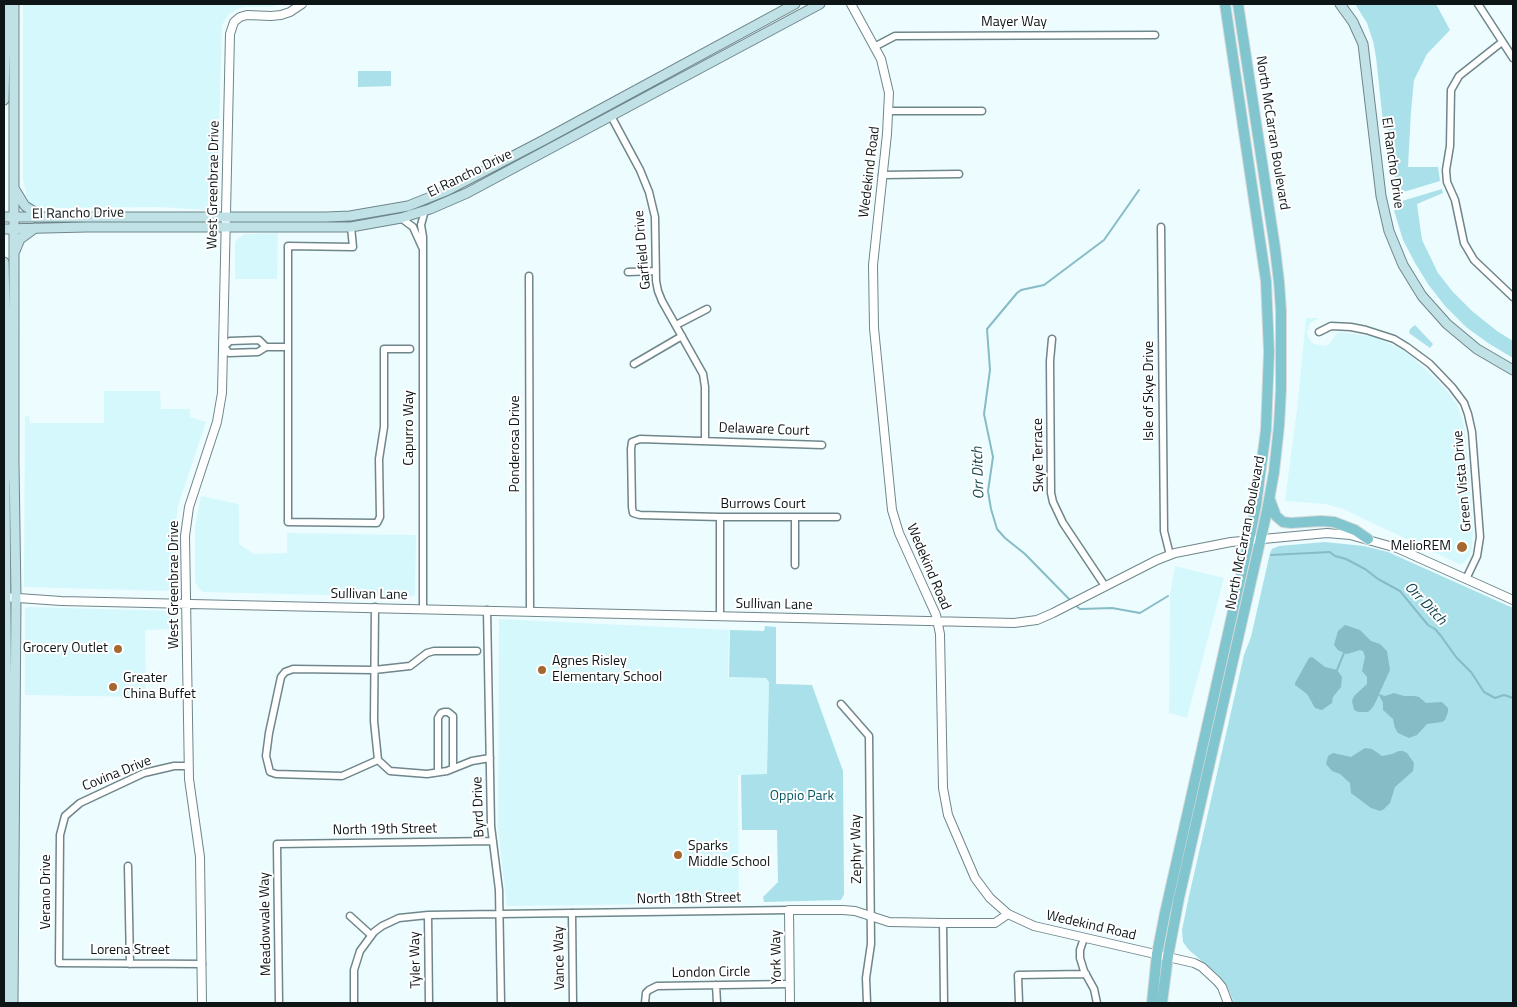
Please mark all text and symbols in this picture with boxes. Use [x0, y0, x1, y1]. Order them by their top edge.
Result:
street label: Mayer Way [981, 15, 1047, 31]
street label: North McCarran Boulevard [1251, 55, 1293, 211]
street label: El Rancho Drive [1377, 116, 1407, 210]
street label: West Greenbrae Drive [204, 121, 224, 249]
street label: Wedekind Road [856, 125, 884, 219]
street label: El Rancho Drive [425, 146, 515, 202]
street label: El Rancho Drive [32, 205, 124, 223]
street label: Garfield Drive [631, 210, 655, 290]
street label: Isle of Skye Drive [1142, 341, 1158, 441]
street label: Capurro Way [402, 390, 418, 466]
street label: Ponderosa Drive [508, 396, 524, 492]
street label: Skye Terrace [1030, 418, 1048, 492]
street label: Delaware Court [718, 420, 810, 440]
street label: Green Vista Drive [1450, 430, 1476, 532]
water label: Orr Ditch [969, 446, 989, 500]
street label: North McCarran Boulevard [1223, 455, 1269, 611]
street label: Burrows Court [720, 497, 806, 513]
street label: West Greenbrae Drive [167, 521, 183, 649]
street label: Wedekind Road [902, 521, 954, 613]
place label: MelioREM [1390, 539, 1451, 555]
marker: MelioREM [1455, 540, 1469, 554]
water label: Orr Ditch [1400, 579, 1450, 629]
street label: Sullivan Lane [330, 586, 408, 604]
street label: Sullivan Lane [735, 596, 813, 614]
place label: Grocery Outlet [23, 641, 108, 657]
marker: Grocery Outlet [112, 643, 124, 655]
place label: Agnes Risley Elementary School [552, 654, 662, 686]
marker: Agnes Risley Elementary School [536, 664, 548, 676]
place label: Greater China Buffet [123, 671, 196, 704]
marker: Greater China Buffet [107, 681, 119, 693]
street label: Covina Drive [80, 753, 154, 795]
street label: Byrd Drive [470, 776, 488, 838]
park label: Oppio Park [770, 789, 834, 805]
street label: Zephyr Way [848, 814, 866, 884]
street label: North 19th Street [333, 821, 437, 839]
place label: Sparks Middle School [688, 839, 770, 872]
marker: Sparks Middle School [672, 849, 684, 861]
street label: Verano Drive [39, 854, 55, 930]
street label: Meadowvale Way [257, 872, 275, 976]
street label: North 18th Street [637, 890, 741, 908]
street label: Wedekind Road [1044, 907, 1138, 945]
street label: Vance Way [551, 926, 569, 990]
street label: York Way [768, 930, 786, 984]
street label: Tyler Way [407, 931, 425, 989]
street label: Lorena Street [90, 943, 170, 959]
street label: London Circle [671, 964, 751, 982]

